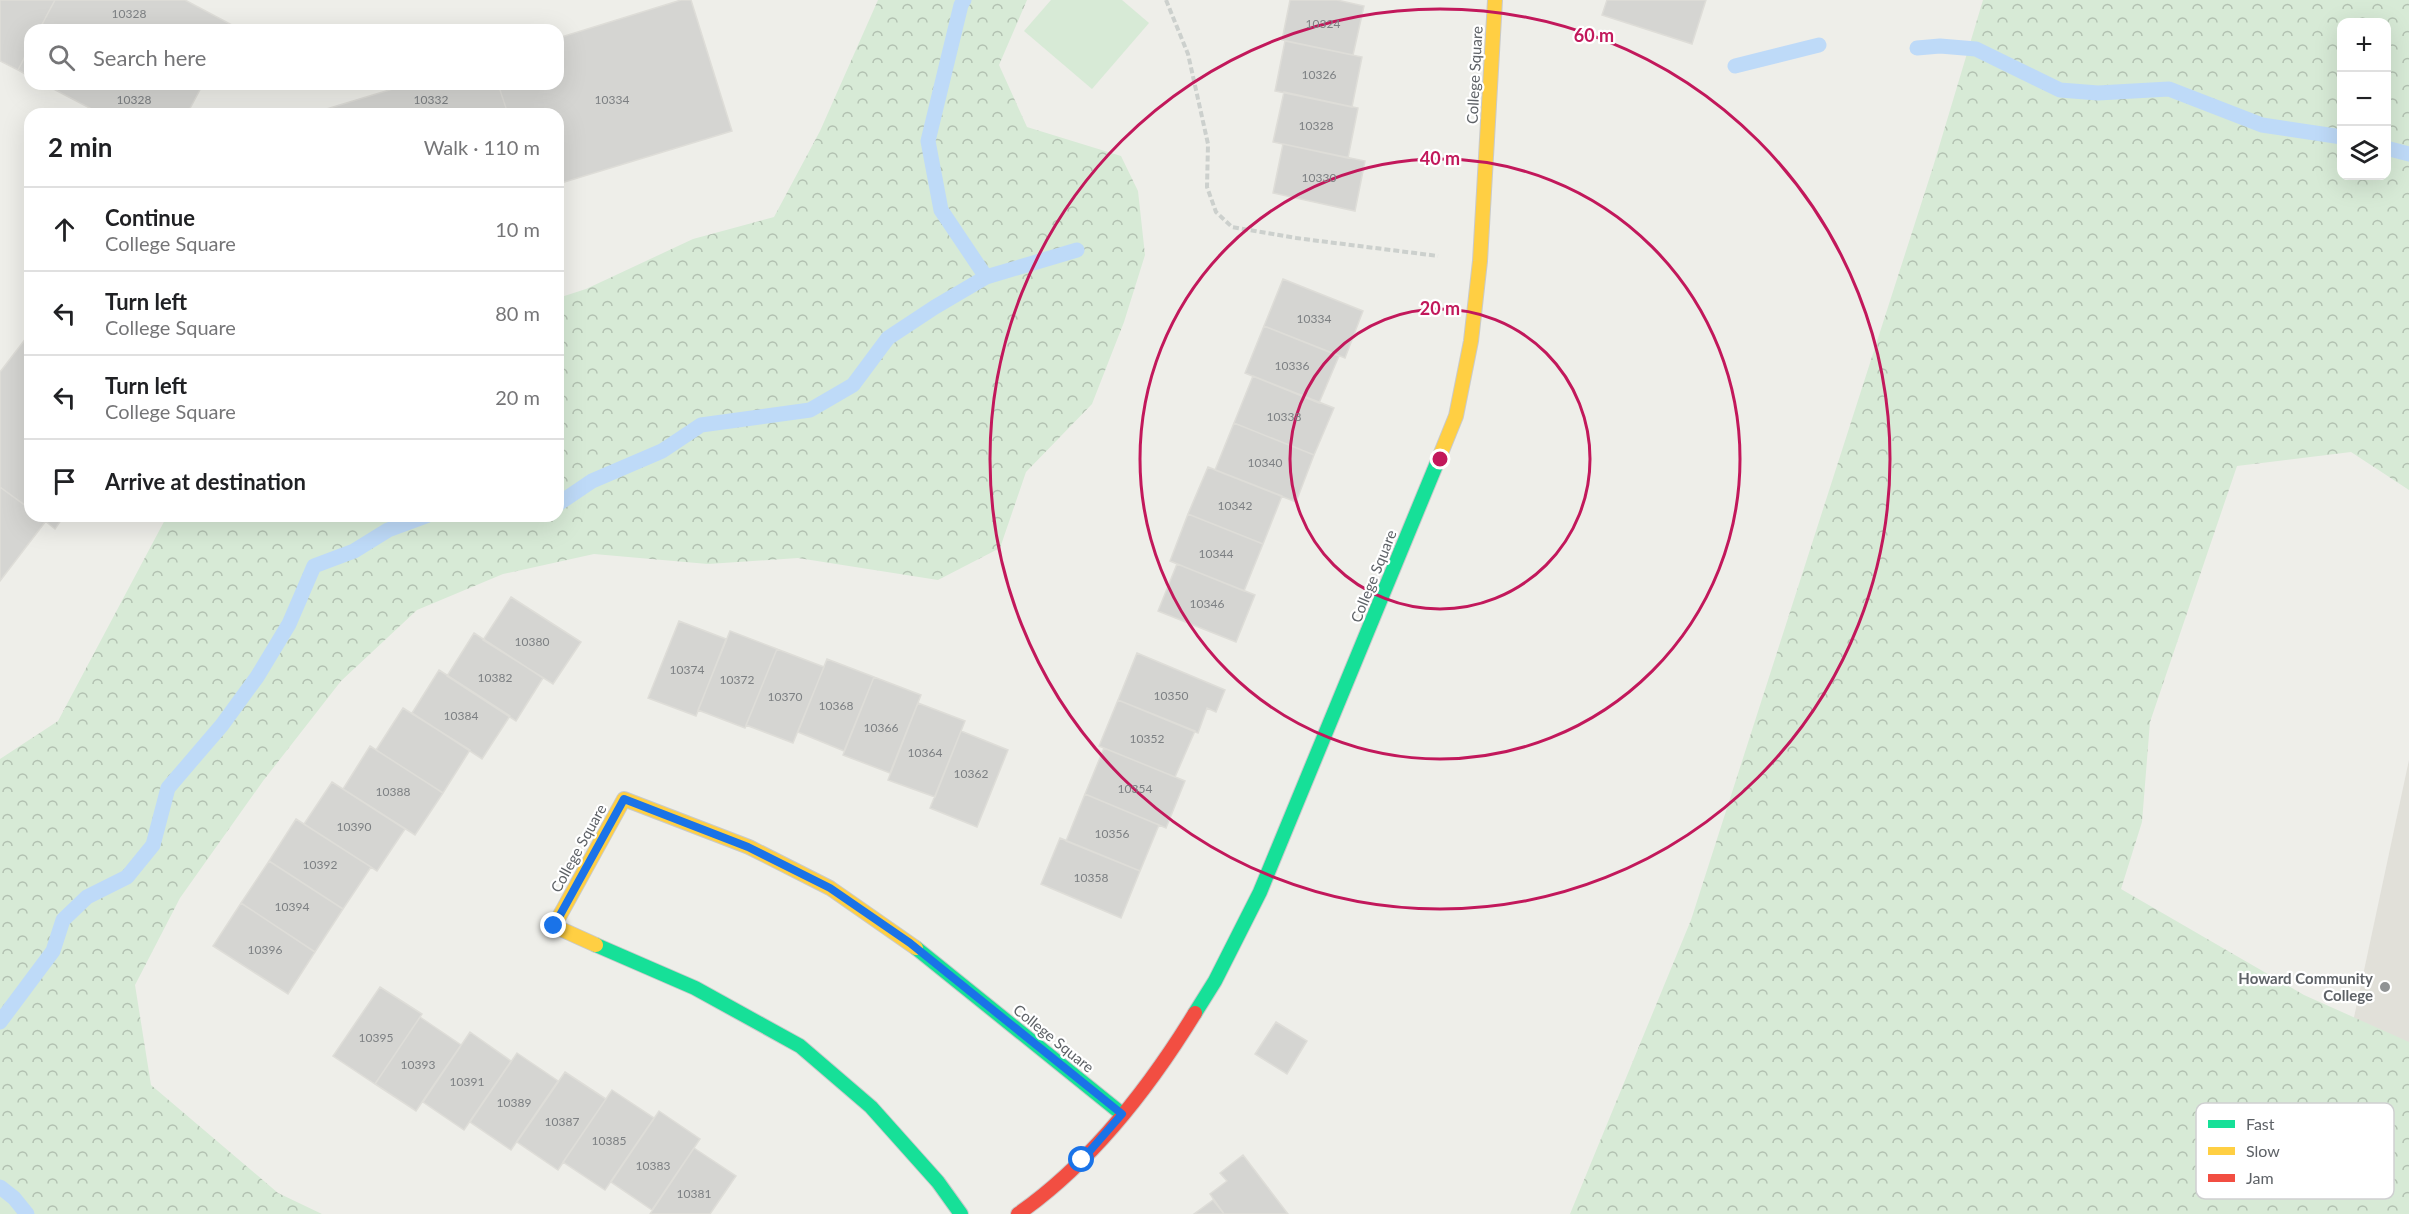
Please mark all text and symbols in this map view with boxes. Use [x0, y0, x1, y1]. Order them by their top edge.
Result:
house number: 10328 [112, 6, 146, 21]
house number: 10324 [1306, 16, 1340, 31]
map controls [2337, 18, 2391, 180]
button: + [2337, 18, 2391, 72]
search box [24, 24, 564, 90]
text: 60 m [1574, 24, 1614, 46]
street label: College Square [1462, 25, 1486, 125]
icon: search [45, 41, 78, 74]
text: Search here [93, 44, 206, 71]
house number: 10326 [1302, 67, 1336, 82]
button: − [2337, 72, 2391, 126]
house number: 10328 [117, 92, 151, 107]
house number: 10332 [414, 92, 448, 107]
house number: 10334 [595, 92, 629, 107]
house number: 10328 [1299, 118, 1333, 133]
button: layers [2337, 126, 2391, 180]
text: 2 min [48, 131, 112, 163]
text: Walk · 110 m [424, 135, 540, 159]
text: 40 m [1420, 147, 1460, 169]
house number: 10330 [1302, 170, 1336, 185]
text: Continue [105, 204, 195, 231]
icon: ahead [48, 213, 81, 246]
text: 10 m [495, 217, 540, 241]
text: College Square [105, 231, 236, 255]
text: Turn left [105, 288, 187, 315]
icon: left [48, 297, 81, 330]
text: 20 m [1420, 297, 1460, 319]
text: 80 m [495, 301, 540, 325]
house number: 10334 [1297, 311, 1331, 326]
text: College Square [105, 315, 236, 339]
house number: 10336 [1275, 358, 1309, 373]
text: Turn left [105, 372, 187, 399]
icon: left [48, 381, 81, 414]
text: 20 m [495, 385, 540, 409]
text: College Square [105, 399, 236, 423]
house number: 10338 [1267, 409, 1301, 424]
centre of rings [1430, 449, 1450, 469]
house number: 10340 [1248, 455, 1282, 470]
icon: arrive [48, 465, 81, 498]
text: Arrive at destination [105, 468, 306, 495]
house number: 10342 [1218, 498, 1252, 513]
street label: College Square [1346, 527, 1400, 625]
house number: 10344 [1199, 546, 1233, 561]
house number: 10346 [1190, 596, 1224, 611]
house number: 10380 [515, 634, 549, 649]
house number: 10374 [670, 662, 704, 677]
house number: 10382 [478, 670, 512, 685]
house number: 10372 [720, 672, 754, 687]
house number: 10350 [1154, 688, 1188, 703]
house number: 10370 [768, 689, 802, 704]
house number: 10368 [819, 698, 853, 713]
house number: 10384 [444, 708, 478, 723]
house number: 10366 [864, 720, 898, 735]
house number: 10352 [1130, 731, 1164, 746]
house number: 10364 [908, 745, 942, 760]
house number: 10362 [954, 766, 988, 781]
house number: 10354 [1118, 781, 1152, 796]
house number: 10388 [376, 784, 410, 799]
street label: College Square [546, 801, 610, 895]
house number: 10390 [337, 819, 371, 834]
house number: 10356 [1095, 826, 1129, 841]
house number: 10392 [303, 857, 337, 872]
house number: 10358 [1074, 870, 1108, 885]
house number: 10394 [275, 899, 309, 914]
route end [540, 912, 566, 938]
house number: 10396 [248, 942, 282, 957]
place label: Howard Community College [2238, 969, 2373, 1004]
marker: Howard Community College [2378, 980, 2392, 994]
street label: College Square [1010, 1000, 1098, 1076]
house number: 10395 [359, 1030, 393, 1045]
house number: 10393 [401, 1057, 435, 1072]
house number: 10391 [450, 1074, 484, 1089]
house number: 10389 [497, 1095, 531, 1110]
legend [2196, 1103, 2394, 1199]
house number: 10387 [545, 1114, 579, 1129]
text: Fast [2246, 1114, 2275, 1133]
house number: 10385 [592, 1133, 626, 1148]
text: Slow [2246, 1141, 2280, 1160]
route start [1068, 1146, 1094, 1172]
house number: 10383 [636, 1158, 670, 1173]
text: Jam [2246, 1168, 2274, 1187]
house number: 10381 [677, 1186, 711, 1201]

